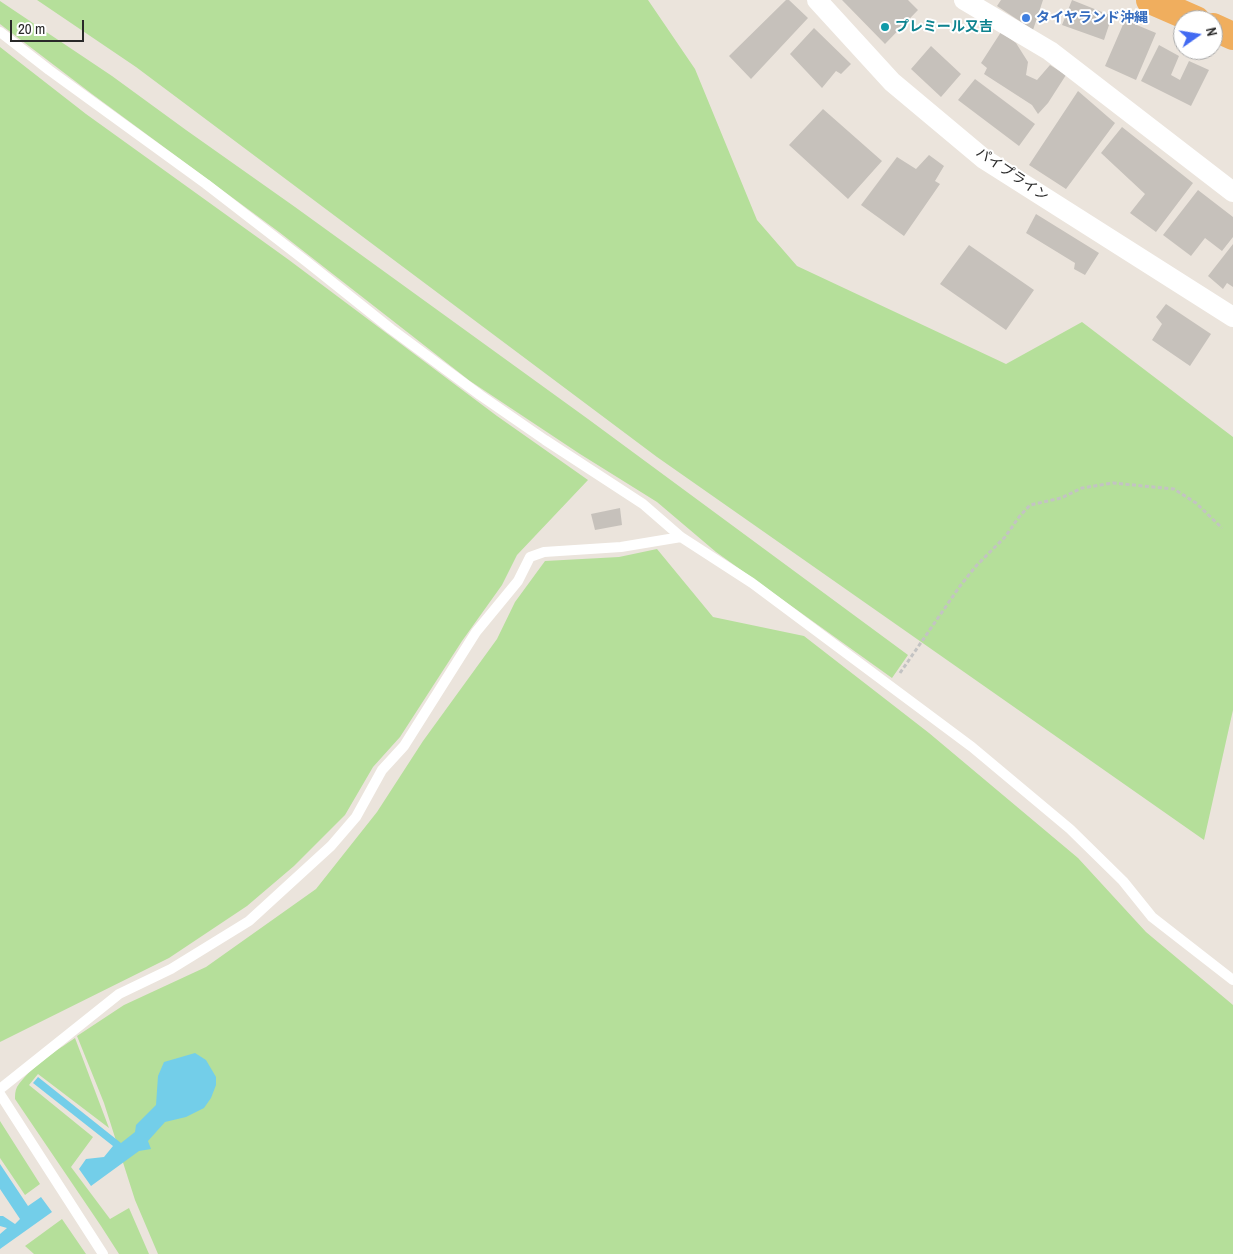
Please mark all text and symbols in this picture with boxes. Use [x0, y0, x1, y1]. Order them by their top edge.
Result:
scale bar [12, 10, 86, 42]
place label: タイヤランド沖縄 [1036, 10, 1148, 26]
north arrow [1173, 10, 1223, 60]
marker: タイヤランド沖縄 [1020, 12, 1032, 24]
text: 20 m [18, 18, 45, 39]
place label: プレミール又吉 [895, 19, 993, 35]
marker: プレミール又吉 [879, 21, 891, 33]
text: N [1202, 26, 1221, 38]
street label: パイプライン [972, 145, 1052, 205]

